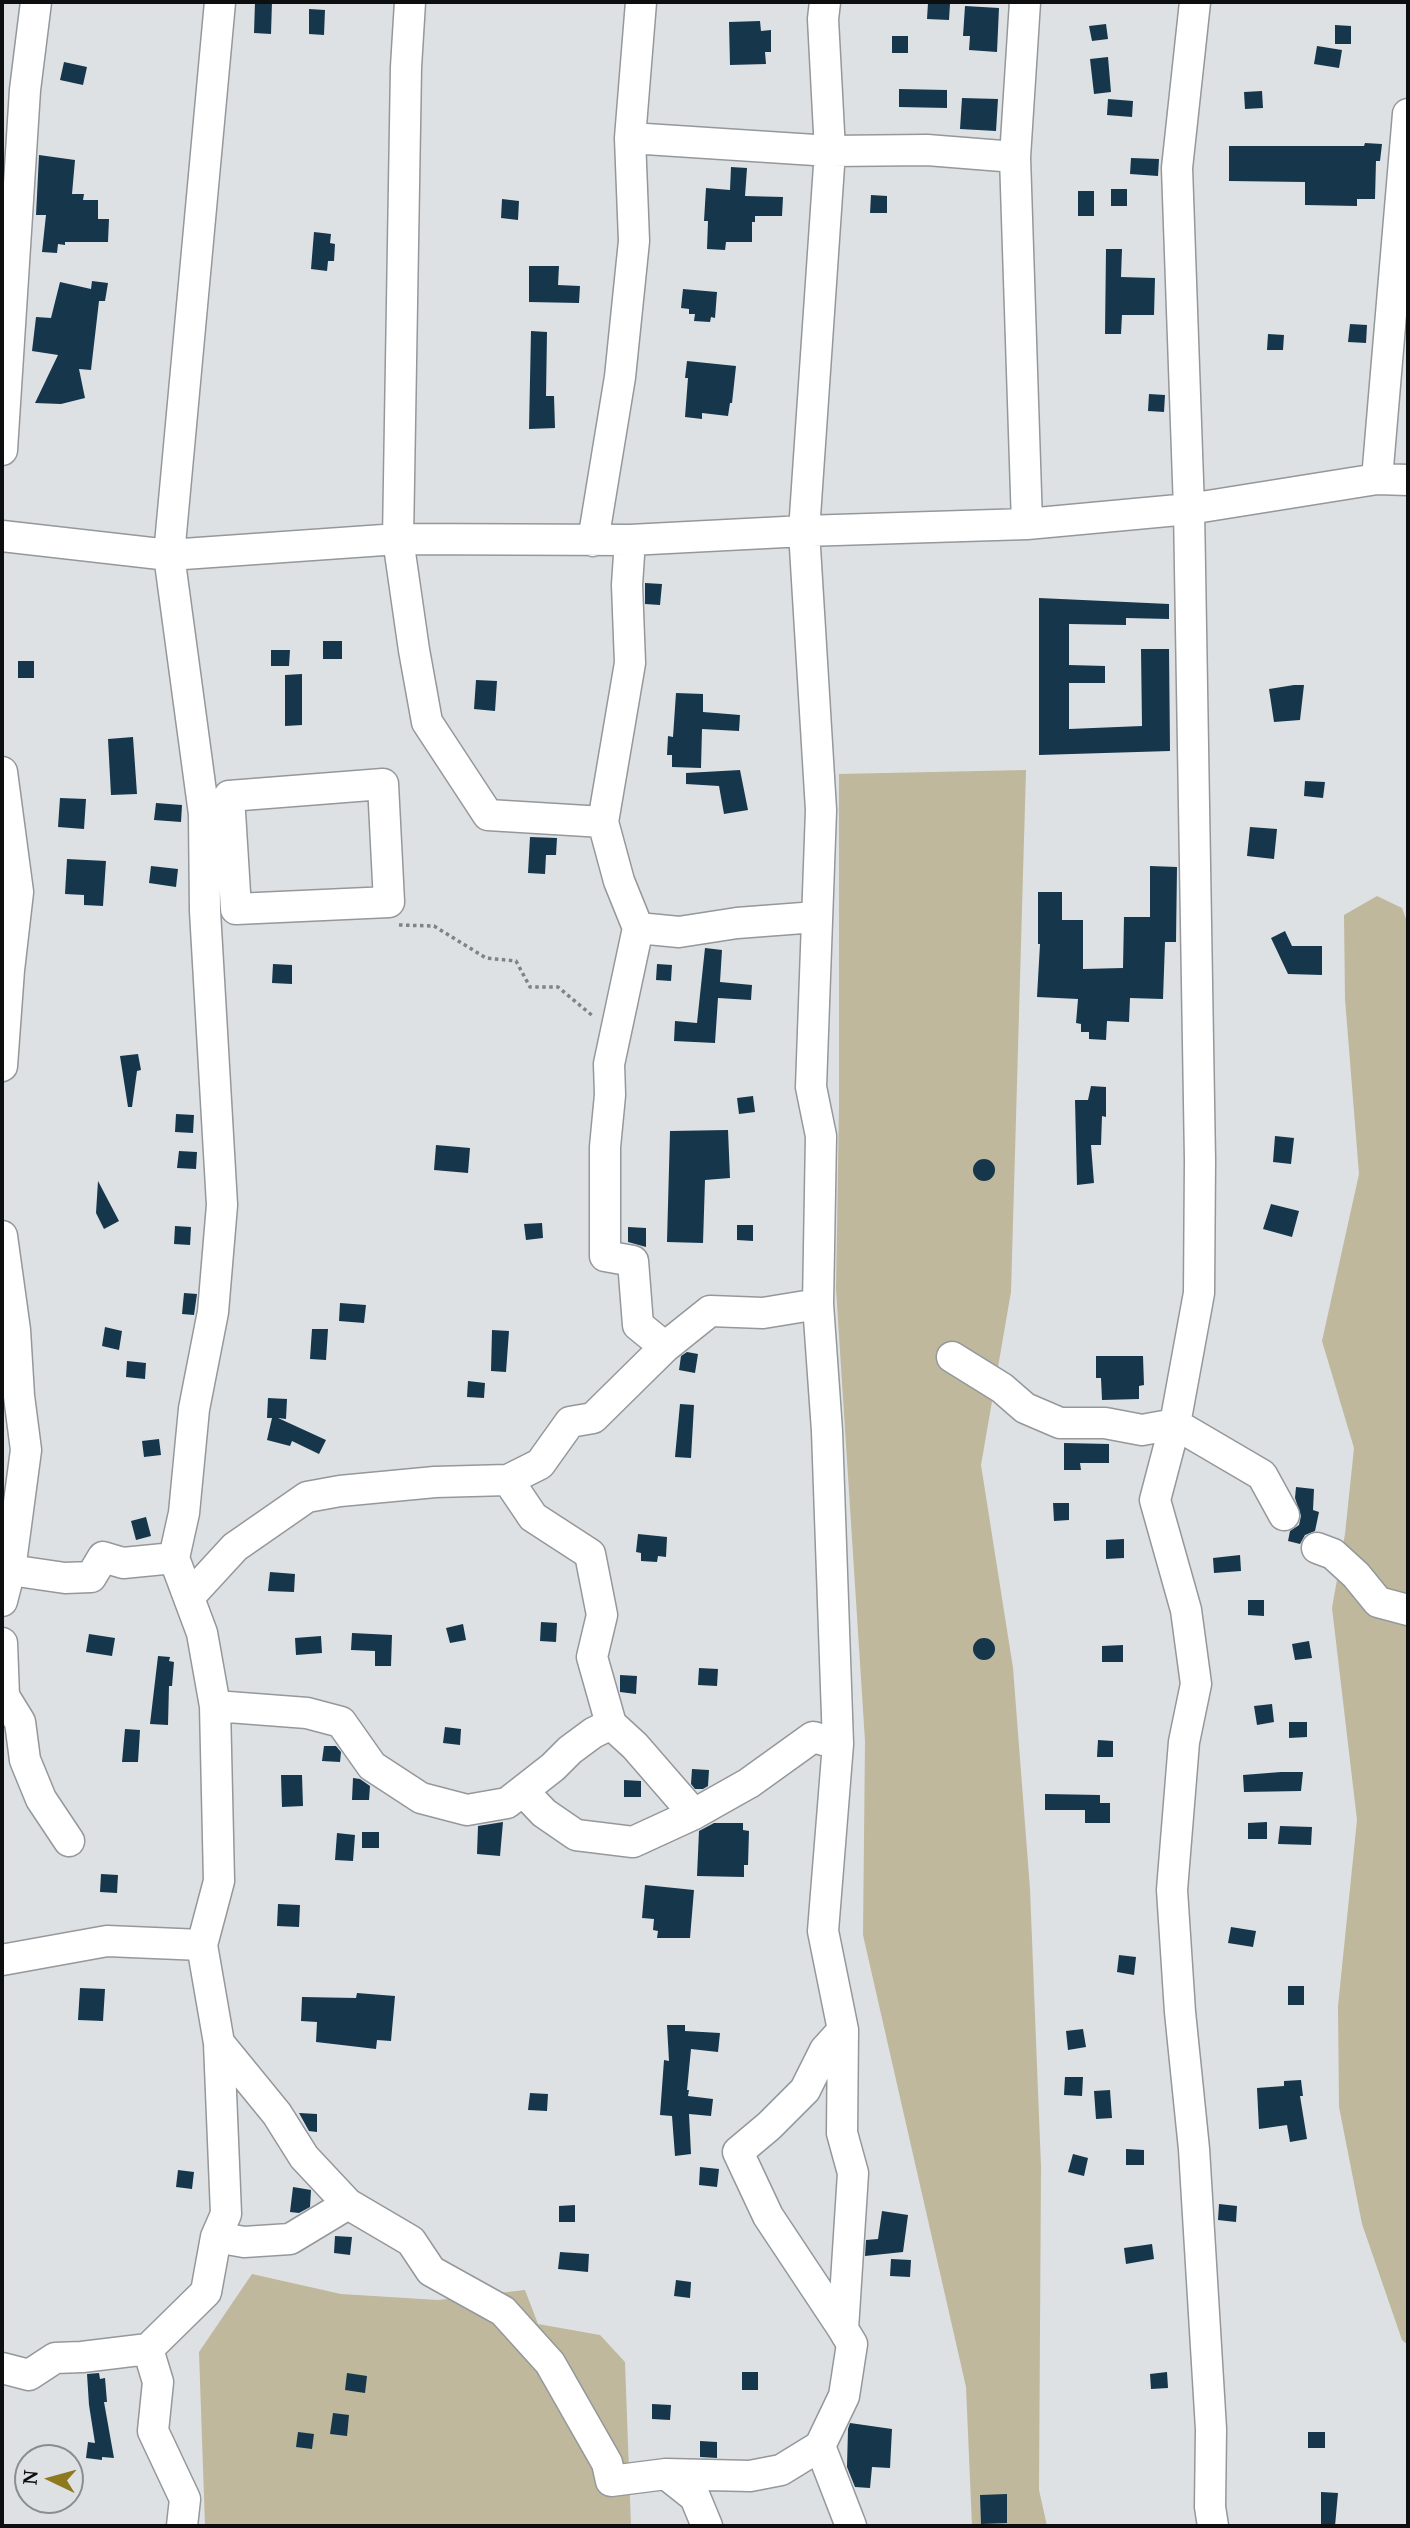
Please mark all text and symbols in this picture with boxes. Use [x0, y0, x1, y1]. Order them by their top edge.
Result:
north arrow [14, 2444, 84, 2514]
text: N [16, 2469, 44, 2486]

